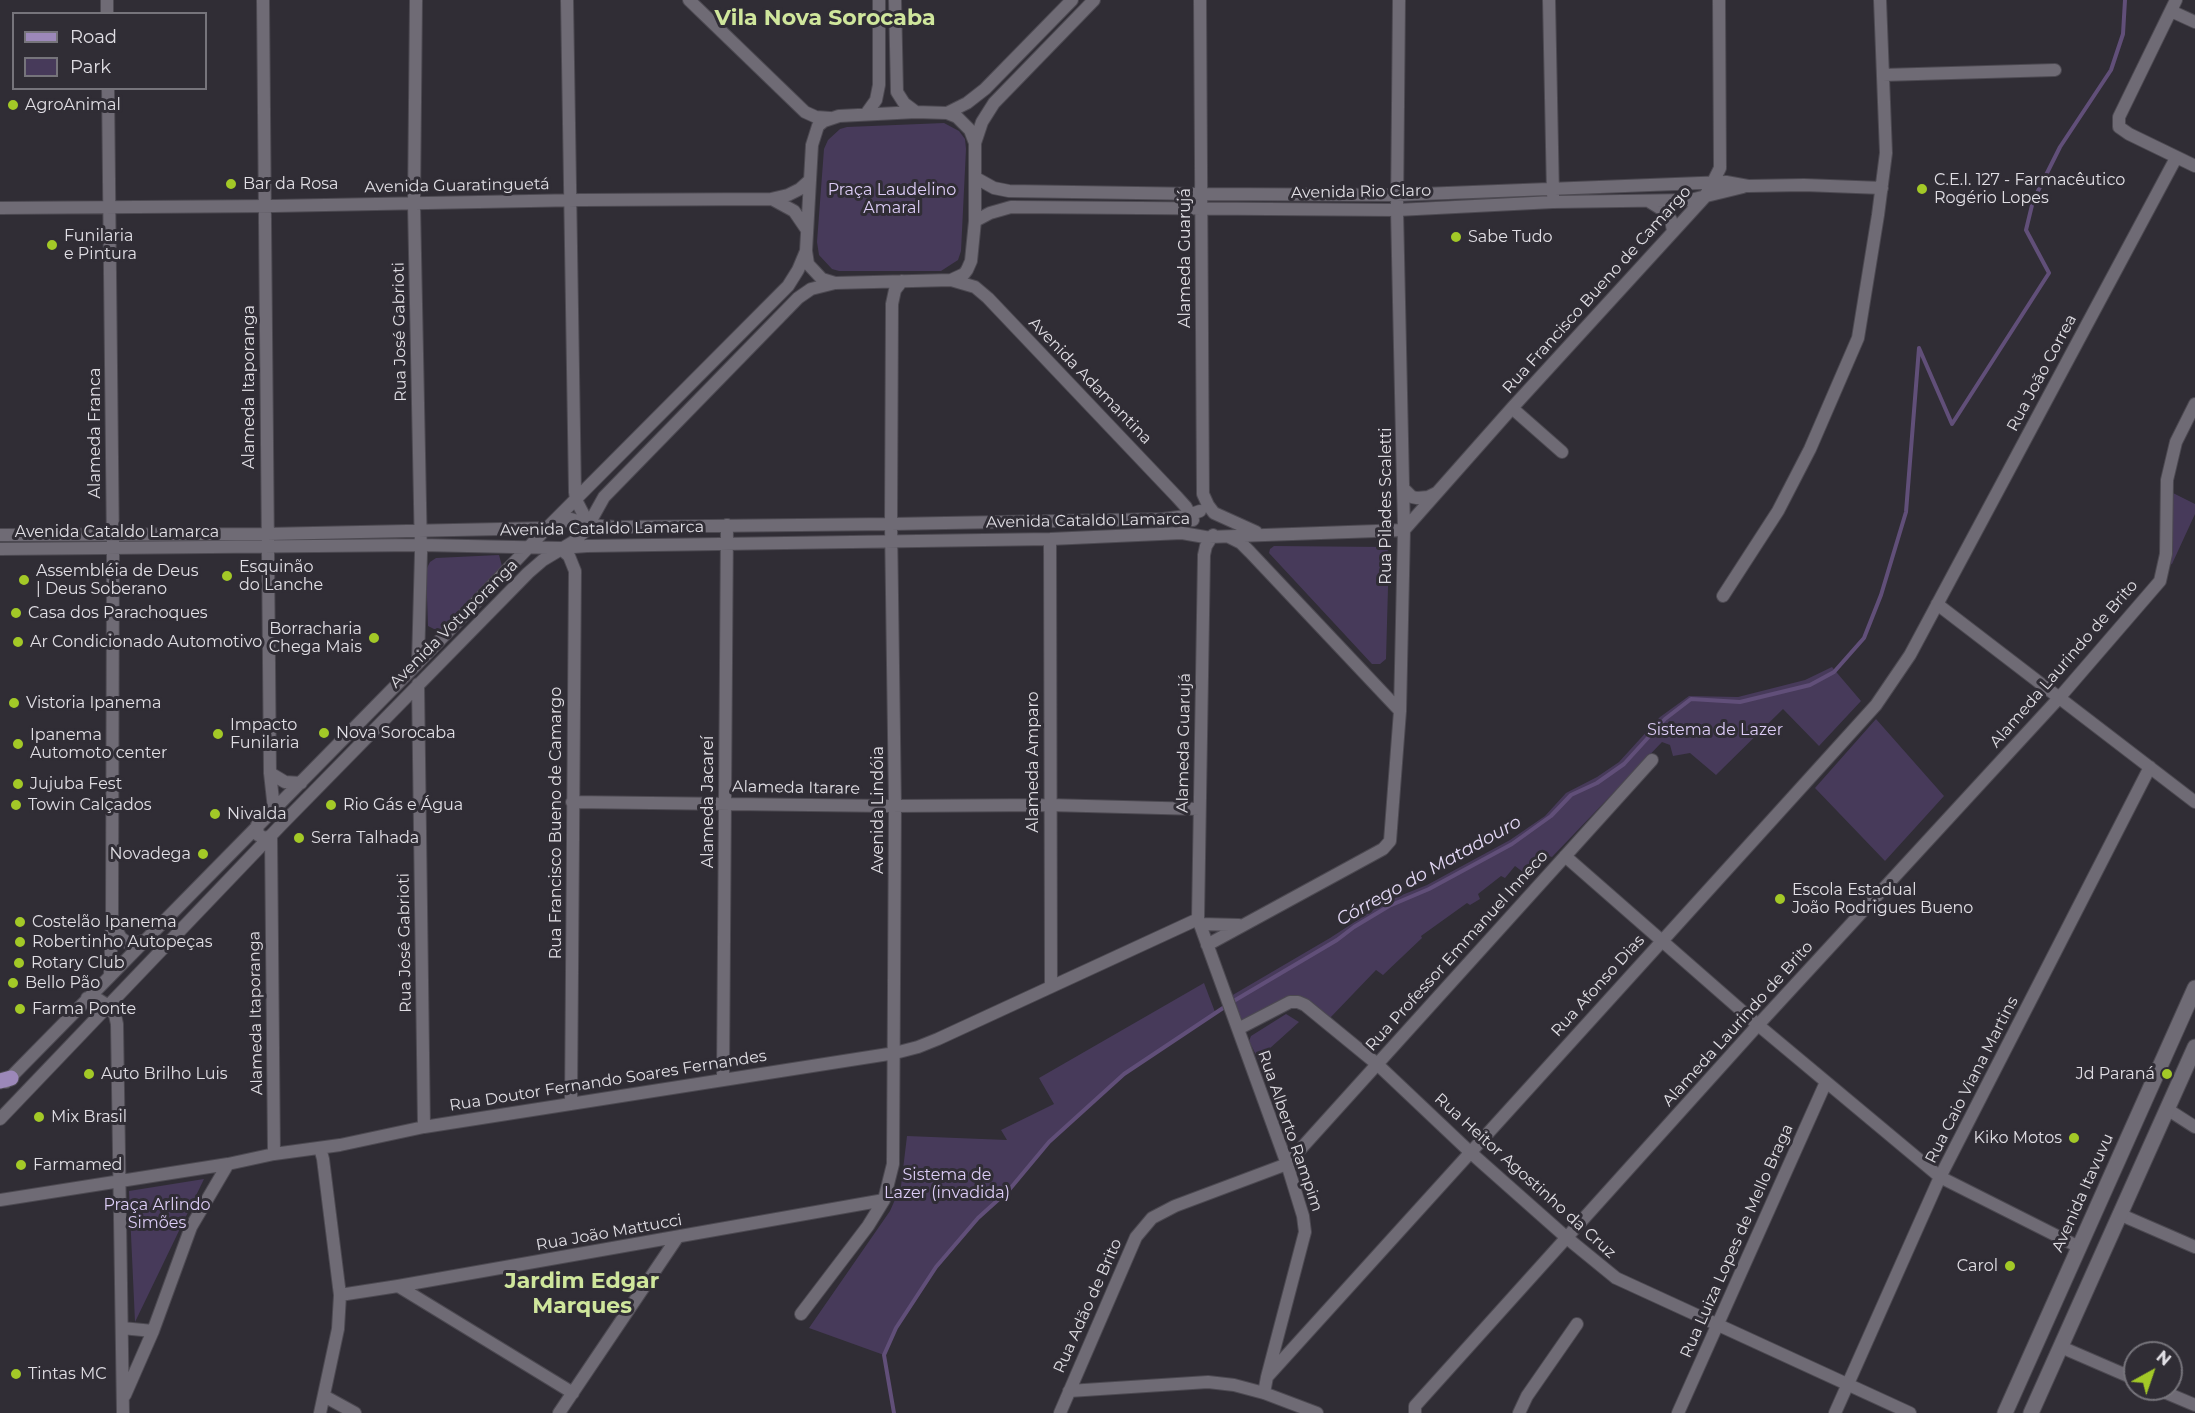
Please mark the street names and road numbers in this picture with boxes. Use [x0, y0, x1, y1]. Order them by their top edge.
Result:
street label: Avenida Guaratinguetá [364, 175, 550, 197]
street label: Avenida Rio Claro [1291, 181, 1431, 203]
street label: Rua Francisco Bueno de Camargo [1499, 182, 1695, 398]
street label: Alameda Guarujá [1175, 188, 1195, 328]
street label: Rua José Gabrioti [389, 262, 411, 402]
street label: Alameda Itaporanga [239, 305, 259, 469]
street label: Rua João Correa [2003, 311, 2081, 435]
street label: Avenida Adamantina [1024, 314, 1156, 448]
street label: Alameda Franca [85, 368, 105, 498]
street label: Rua Pilades Scaletti [1376, 427, 1396, 585]
street label: Avenida Cataldo Lamarca [986, 510, 1190, 532]
street label: Avenida Cataldo Lamarca [500, 518, 704, 540]
street label: Avenida Cataldo Lamarca [15, 522, 219, 542]
street label: Avenida Votuporanga [386, 556, 522, 692]
street label: Alameda Laurindo de Brito [1986, 576, 2142, 752]
street label: Alameda Guarujá [1173, 673, 1195, 813]
street label: Rua Francisco Bueno de Camargo [546, 687, 566, 959]
street label: Alameda Amparo [1023, 691, 1043, 833]
street label: Alameda Jacareí [698, 736, 718, 868]
street label: Avenida Lindóia [868, 746, 888, 874]
street label: Alameda Itarare [732, 777, 860, 799]
street label: Rua Professor Emmanuel Inneco [1362, 847, 1552, 1055]
street label: Rua José Gabrioti [394, 873, 416, 1013]
street label: Alameda Itaporanga [245, 931, 267, 1095]
street label: Rua Afonso Dias [1547, 931, 1649, 1041]
street label: Alameda Laurindo de Brito [1659, 937, 1817, 1111]
street label: Rua Caio Viana Martins [1921, 993, 2023, 1167]
street label: Rua Doutor Fernando Soares Fernandes [448, 1046, 768, 1116]
street label: Rua Alberto Rampim [1253, 1048, 1327, 1214]
street label: Rua Heitor Agostinho da Cruz [1430, 1089, 1620, 1263]
street label: Rua Luiza Lopes de Mello Braga [1677, 1121, 1797, 1361]
street label: Avenida Itavuvu [2048, 1131, 2118, 1255]
street label: Rua João Mattucci [535, 1211, 683, 1255]
street label: Rua Adão de Brito [1050, 1236, 1126, 1376]

